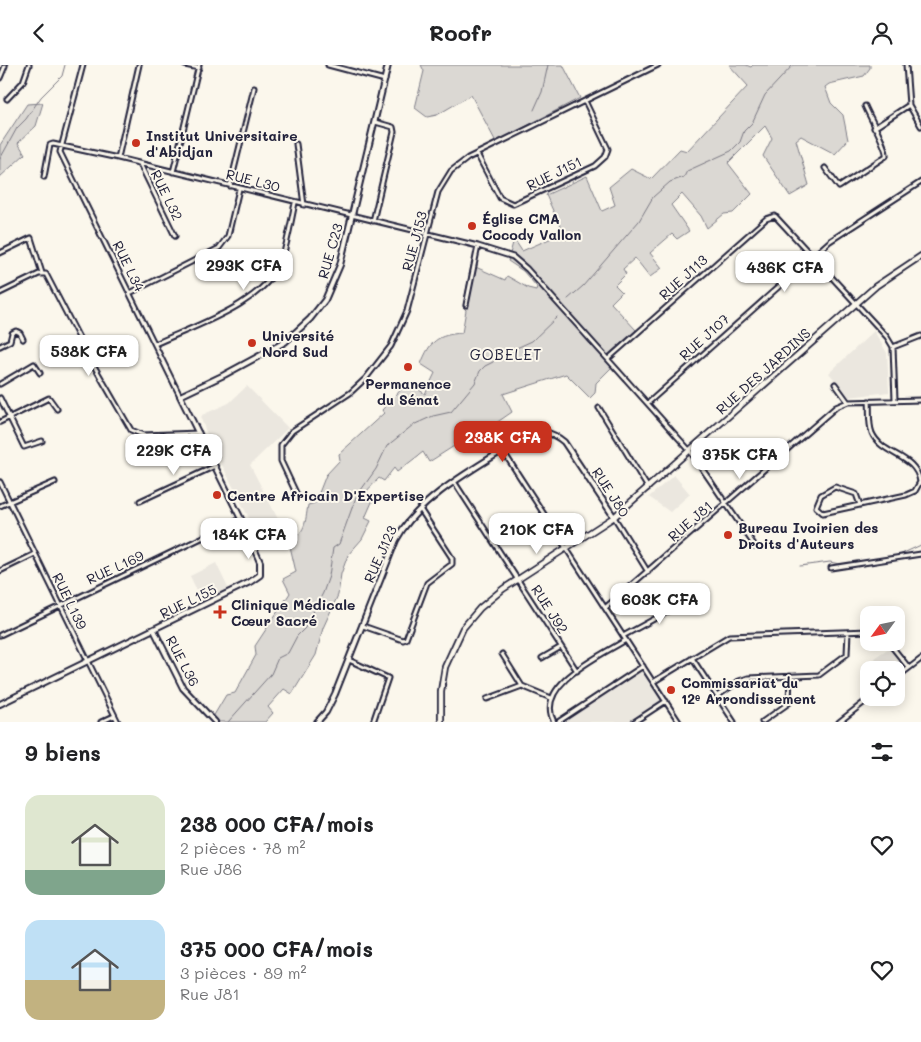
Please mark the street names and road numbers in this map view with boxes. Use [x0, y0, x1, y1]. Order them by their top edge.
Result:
street label: RUE J151 [523, 151, 585, 195]
street label: RUE L30 [224, 164, 282, 196]
street label: RUE L32 [147, 166, 187, 224]
street label: RUE J153 [397, 209, 431, 273]
street label: RUE C23 [313, 221, 347, 281]
street label: RUE L34 [108, 237, 150, 295]
street label: RUE J113 [655, 250, 711, 304]
street label: RUE J107 [675, 309, 733, 365]
street label: RUE DES JARDINS [712, 323, 814, 419]
street label: RUE J80 [588, 464, 634, 521]
street label: RUE J81 [664, 496, 716, 546]
street label: RUE J123 [359, 522, 401, 586]
street label: RUE L169 [83, 545, 147, 589]
street label: RUE L139 [48, 569, 92, 633]
street label: RUE L155 [157, 579, 219, 623]
street label: RUE J92 [527, 581, 573, 637]
street label: RUE L36 [162, 632, 204, 690]

